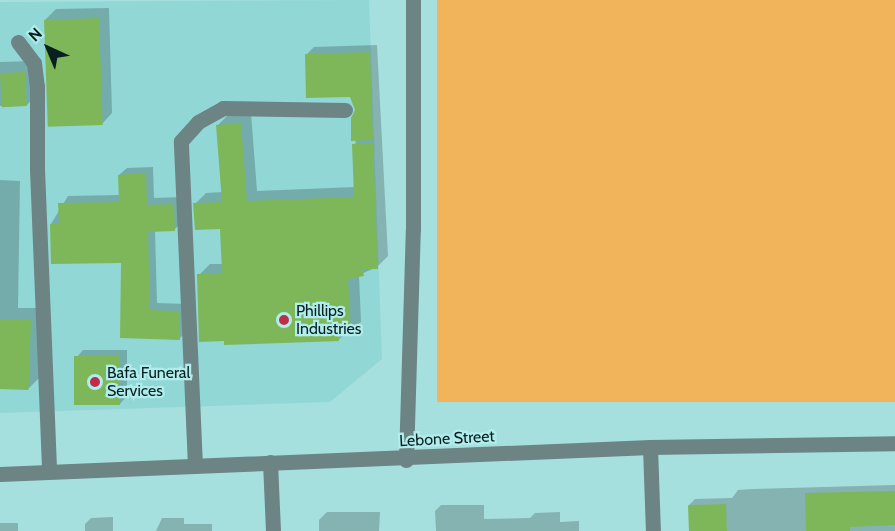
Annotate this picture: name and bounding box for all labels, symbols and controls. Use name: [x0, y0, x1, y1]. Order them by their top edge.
north arrow: [18, 18, 78, 78]
text: N: [24, 24, 46, 45]
place label: Phillips Industries: [296, 301, 361, 339]
marker: Phillips Industries: [277, 313, 291, 327]
place label: Bafa Funeral Services: [107, 363, 190, 401]
marker: Bafa Funeral Services: [88, 375, 102, 389]
street label: Lebone Street: [399, 427, 495, 451]

